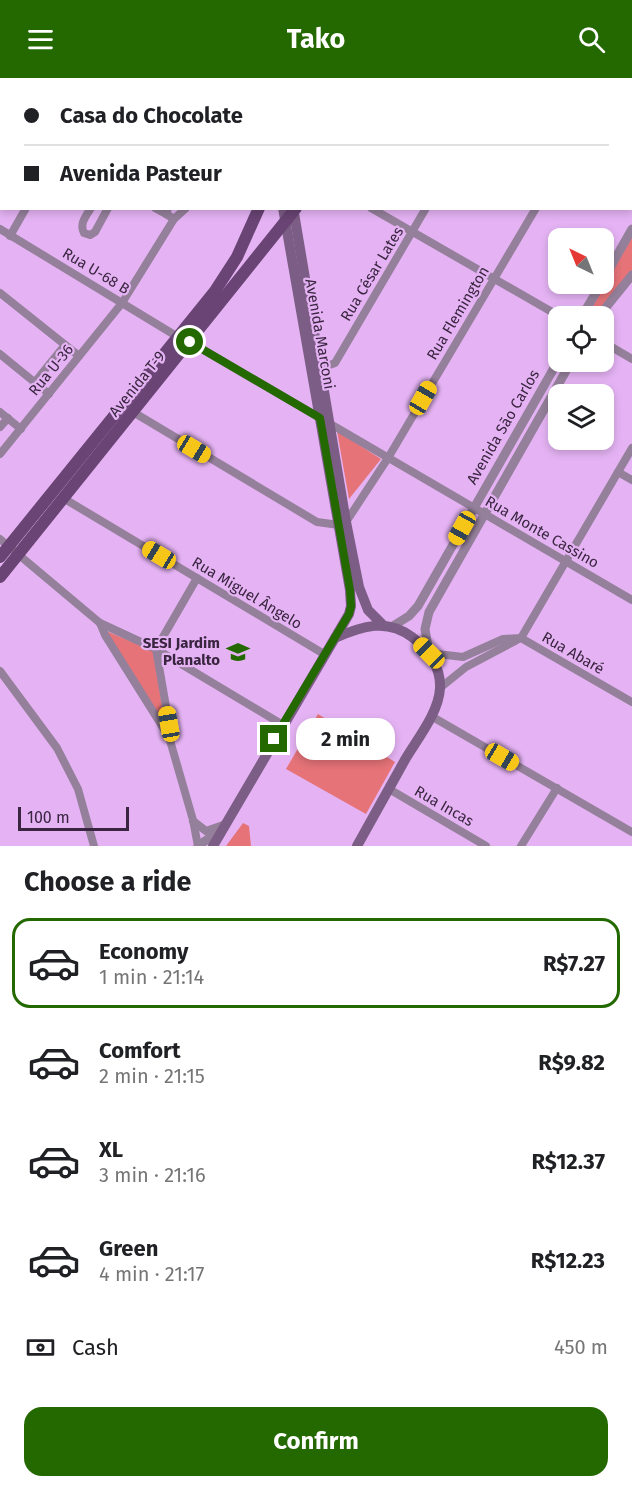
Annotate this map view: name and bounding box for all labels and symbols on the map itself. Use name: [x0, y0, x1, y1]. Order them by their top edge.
street label: Rua César Lates: [337, 224, 407, 324]
north arrow: [548, 228, 614, 294]
street label: Rua U-68 B: [59, 244, 133, 298]
street label: Rua Flemington: [423, 263, 493, 363]
street label: Avenida Marconi: [301, 277, 339, 391]
route start: [176, 328, 203, 355]
street label: Rua U-36: [25, 341, 77, 399]
street label: Avenida T-9: [105, 348, 169, 420]
street label: Avenida São Carlos: [463, 366, 543, 488]
car: [406, 378, 440, 418]
car: [174, 432, 214, 466]
street label: Rua Monte Cassino: [482, 492, 602, 572]
car: [445, 508, 479, 548]
car: [139, 538, 179, 572]
street label: Rua Miguel Ângelo: [189, 553, 305, 633]
street label: Rua Abaré: [539, 628, 607, 678]
place label: SESI Jardim Planalto: [143, 634, 220, 669]
car: [410, 634, 448, 672]
school or university icon: SESI Jardim Planalto: [225, 639, 251, 665]
car: [157, 705, 181, 743]
callout: 2 min: [295, 718, 394, 760]
route end: [260, 725, 287, 752]
car: [482, 740, 522, 774]
street label: Rua Incas: [411, 782, 477, 830]
scale bar: [18, 804, 129, 832]

